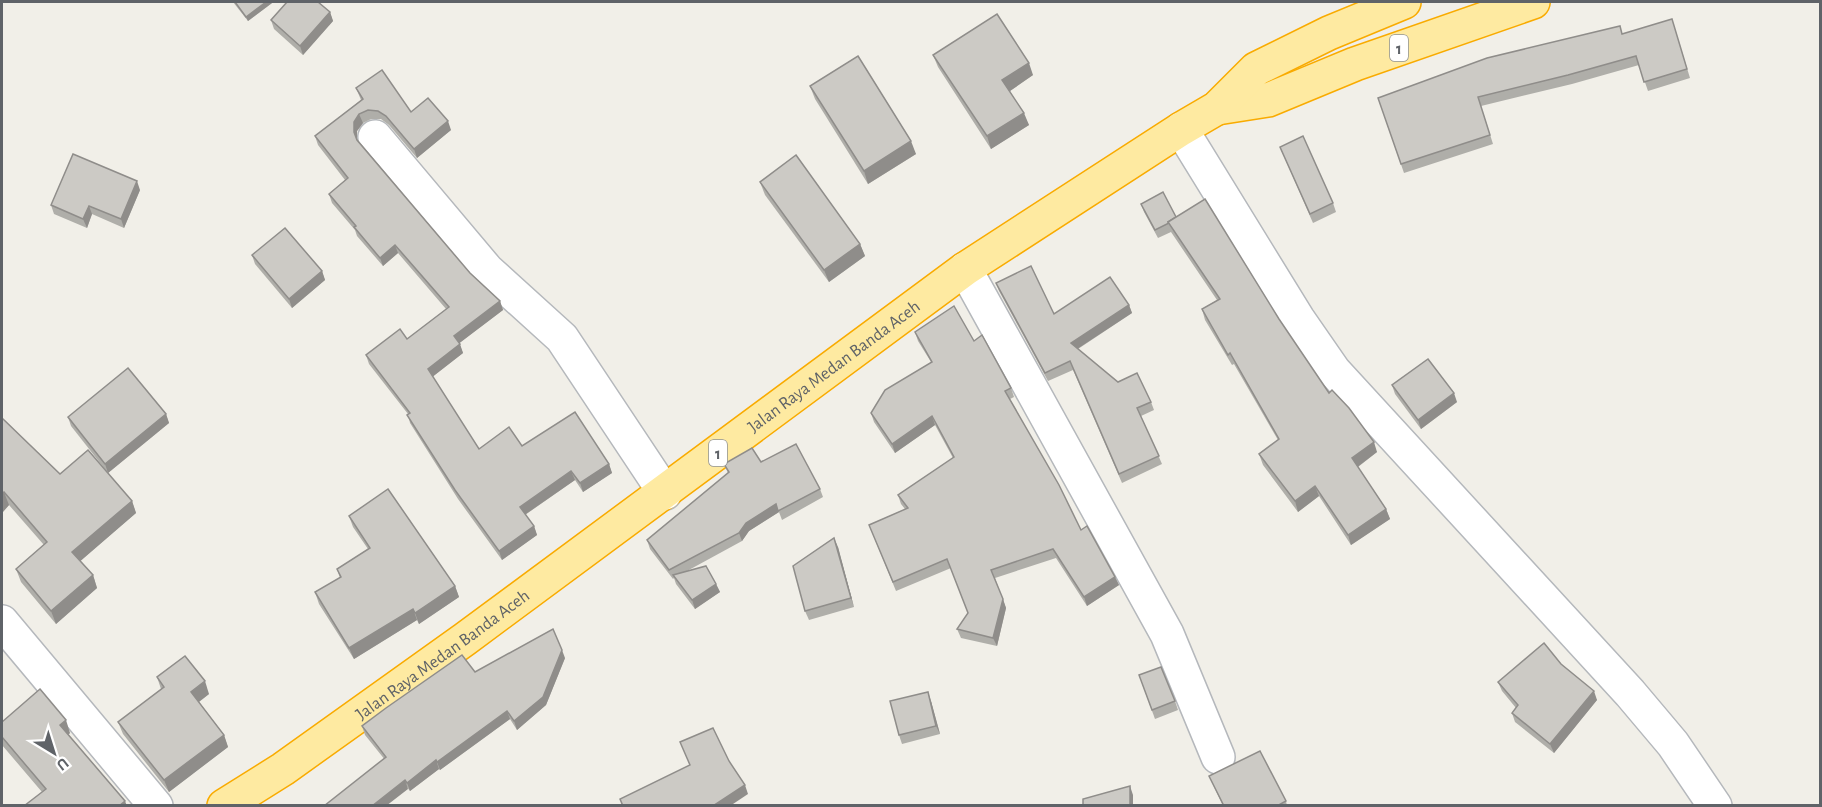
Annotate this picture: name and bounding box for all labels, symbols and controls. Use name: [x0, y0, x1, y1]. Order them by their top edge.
road number: 1: [1390, 35, 1408, 61]
street label: Jalan Raya Medan Banda Aceh: [745, 297, 924, 436]
road number: 1: [709, 440, 727, 466]
street label: Jalan Raya Medan Banda Aceh: [353, 587, 533, 724]
north arrow: [24, 723, 84, 783]
text: U: [54, 755, 72, 773]

